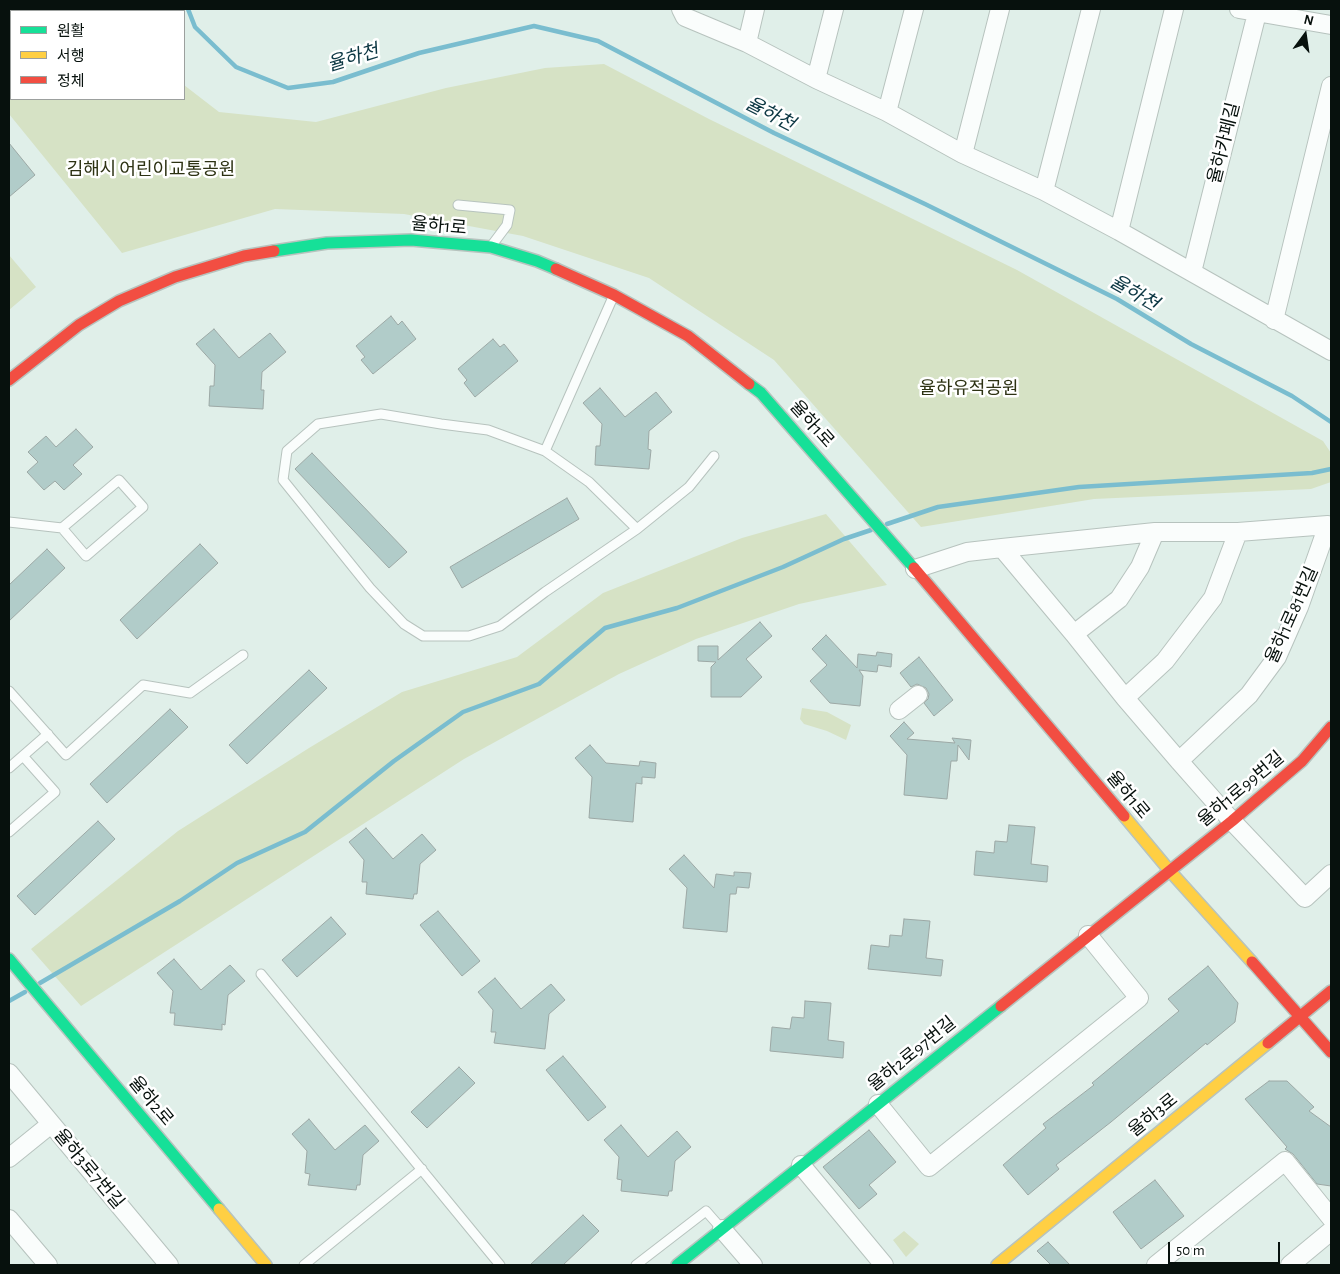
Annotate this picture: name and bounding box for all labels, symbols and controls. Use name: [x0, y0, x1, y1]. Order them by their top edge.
legend: [10, 10, 185, 100]
north arrow: [1280, 10, 1330, 60]
text: N: [1302, 12, 1315, 28]
text: 원활: [57, 24, 85, 39]
water label: 율하천: [325, 39, 381, 77]
text: 서행: [57, 49, 85, 64]
text: 정체: [57, 74, 85, 89]
water label: 율하천: [741, 92, 799, 136]
street label: 율하카페길: [1204, 100, 1244, 186]
park label: 김해시 어린이교통공원: [67, 159, 235, 181]
street label: 율하1로: [410, 213, 468, 239]
water label: 율하천: [1106, 270, 1162, 316]
park label: 율하유적공원: [919, 378, 1019, 400]
street label: 율하1로: [785, 396, 839, 452]
street label: 율하1로81번길: [1261, 563, 1323, 667]
street label: 율하1로99번길: [1193, 747, 1289, 831]
street label: 율하1로: [1102, 767, 1154, 823]
street label: 율하2로97번길: [864, 1012, 960, 1096]
street label: 율하2로: [124, 1072, 178, 1130]
street label: 율하3로: [1124, 1089, 1182, 1141]
street label: 율하3로7번길: [49, 1125, 129, 1213]
scale bar: [1170, 1232, 1282, 1264]
text: 50 m: [1176, 1243, 1205, 1258]

